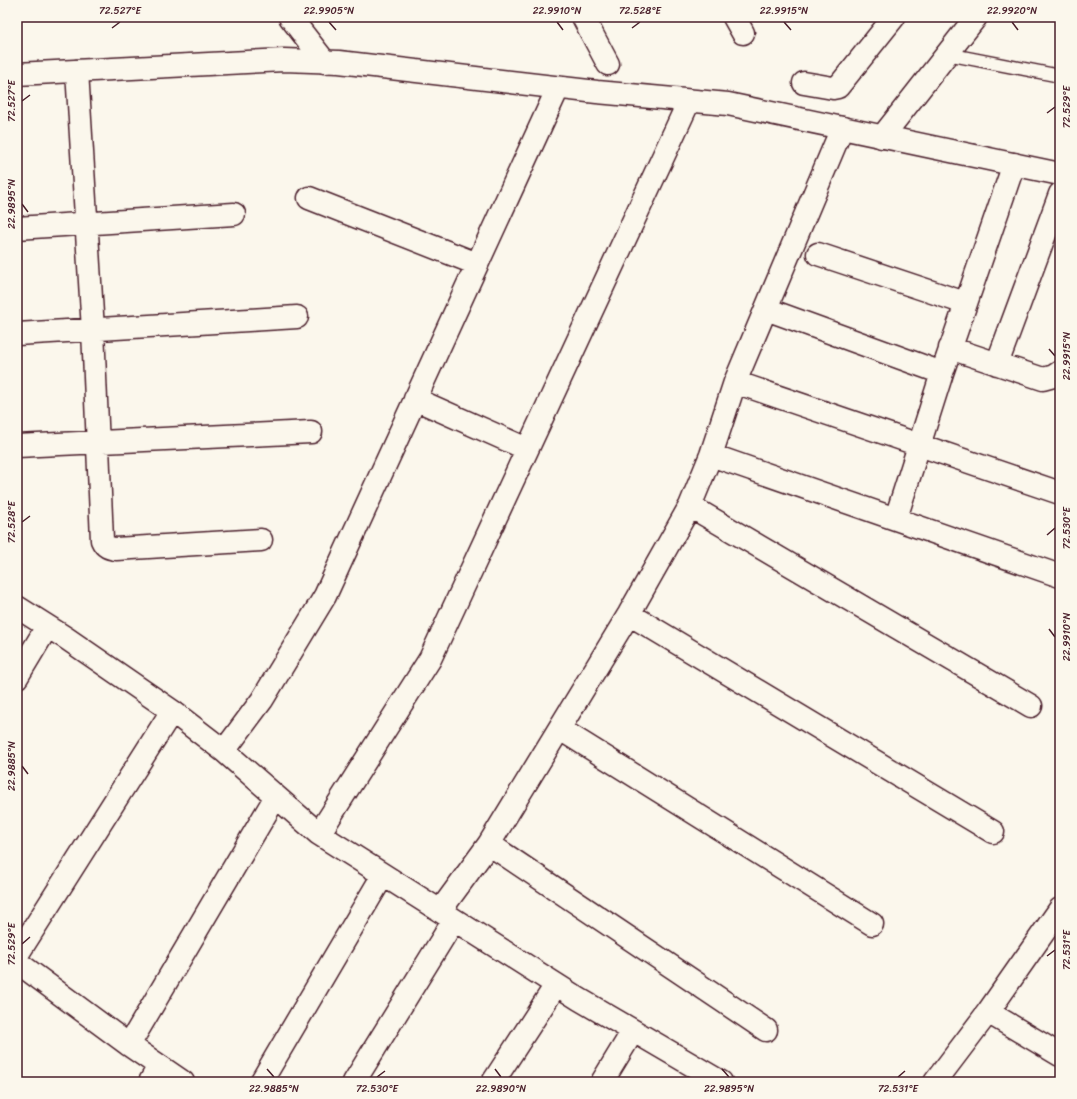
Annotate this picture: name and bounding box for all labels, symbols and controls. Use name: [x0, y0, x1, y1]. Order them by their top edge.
text: 72.527°E: [99, 2, 142, 20]
text: 22.9905°N: [304, 2, 354, 20]
text: 22.9910°N: [533, 2, 581, 20]
text: 72.528°E: [619, 2, 663, 20]
text: 22.9915°N: [760, 2, 808, 20]
text: 22.9920°N: [987, 2, 1037, 20]
text: 72.527°E: [3, 79, 21, 122]
text: 72.529°E: [1058, 84, 1076, 128]
text: 22.9895°N: [3, 179, 21, 229]
text: 22.9915°N: [1058, 332, 1076, 380]
text: 72.528°E: [3, 499, 21, 543]
text: 72.530°E: [1058, 505, 1076, 549]
text: 22.9910°N: [1058, 613, 1076, 661]
text: 22.9885°N: [3, 741, 21, 791]
text: 72.529°E: [3, 921, 21, 965]
text: 72.531°E: [1058, 928, 1076, 970]
text: 22.9885°N: [249, 1080, 299, 1098]
text: 72.530°E: [356, 1080, 400, 1098]
text: 22.9890°N: [476, 1080, 526, 1098]
text: 22.9895°N: [704, 1080, 754, 1098]
text: 72.531°E: [878, 1080, 920, 1098]

